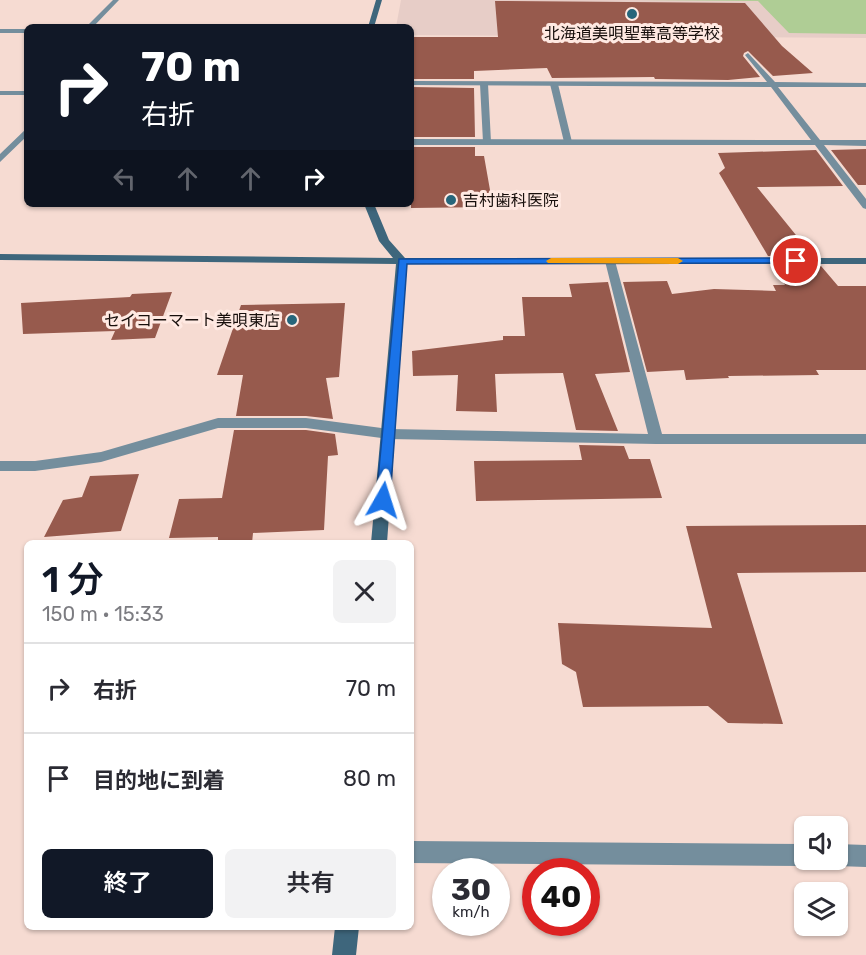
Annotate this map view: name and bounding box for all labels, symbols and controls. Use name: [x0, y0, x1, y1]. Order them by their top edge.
marker: 北海道美唄聖華高等学校: [625, 7, 639, 21]
place label: 北海道美唄聖華高等学校: [544, 24, 720, 43]
text: 70 m: [141, 42, 241, 92]
icon: right: [42, 48, 120, 126]
text: 右折: [141, 99, 195, 131]
icon: left: [108, 162, 141, 195]
icon: ahead: [171, 162, 204, 195]
icon: ahead: [234, 162, 267, 195]
icon: right: [297, 162, 330, 195]
place label: 吉村歯科医院: [463, 191, 559, 210]
marker: 吉村歯科医院: [444, 193, 458, 207]
pin: [770, 235, 821, 286]
icon: arrive: [779, 244, 812, 277]
place label: セイコーマート美唄東店: [104, 311, 280, 330]
marker: セイコーマート美唄東店: [285, 313, 299, 327]
position arrow: [351, 468, 415, 532]
text: 1 分: [42, 558, 103, 601]
button: close: [333, 560, 396, 623]
text: 150 m · 15:33: [42, 602, 164, 626]
icon: right: [42, 672, 75, 705]
text: 70 m: [346, 675, 396, 702]
text: 右折: [93, 677, 137, 704]
icon: arrive: [42, 762, 75, 795]
text: 80 m: [343, 765, 396, 792]
text: 目的地に到着: [93, 767, 225, 794]
map controls: [794, 816, 848, 936]
button: sound: [794, 816, 848, 870]
button: 終了: [42, 849, 213, 918]
button: 共有: [225, 849, 396, 918]
speed limit sign: 40: [522, 858, 600, 936]
text: 30: [451, 872, 491, 908]
button: layers: [794, 882, 848, 936]
text: km/h: [452, 903, 490, 921]

